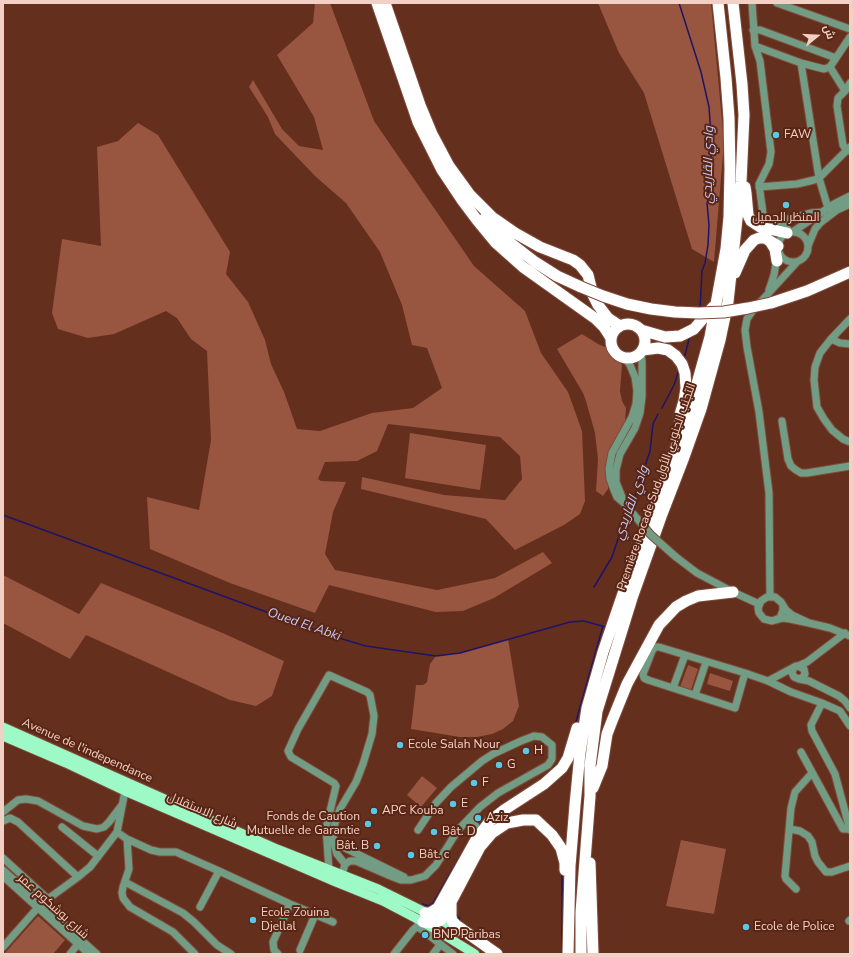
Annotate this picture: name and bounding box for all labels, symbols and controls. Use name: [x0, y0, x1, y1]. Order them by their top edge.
north arrow: [797, 16, 837, 56]
text: ش: [820, 23, 838, 41]
water label: وادي القاريدي: [701, 126, 717, 204]
place label: FAW: [784, 128, 811, 142]
marker: FAW: [771, 130, 781, 140]
marker: المنظر الجميل: [781, 200, 791, 210]
place label: المنظر الجميل: [752, 211, 820, 225]
street label: Première Rocade Sud التجنب الجنوبي الأول: [615, 381, 699, 593]
water label: وادي القاريدي: [611, 464, 653, 542]
water label: Oued El Abki: [265, 605, 343, 645]
street label: Avenue de l'independance: [20, 716, 154, 786]
place label: Ecole Salah Nour: [408, 738, 500, 752]
marker: Ecole Salah Nour: [395, 740, 405, 750]
place label: H: [534, 744, 543, 758]
marker: H: [521, 746, 531, 756]
place label: G: [507, 758, 516, 772]
marker: G: [494, 760, 504, 770]
place label: F: [482, 776, 489, 790]
marker: F: [469, 778, 479, 788]
street label: شارع الاستقلال: [165, 790, 239, 832]
place label: E: [461, 797, 468, 811]
marker: E: [448, 799, 458, 809]
place label: APC Kouba: [382, 804, 444, 818]
marker: APC Kouba: [369, 806, 379, 816]
place label: Fonds de Caution Mutuelle de Garantie: [247, 810, 360, 838]
place label: Aziz: [486, 811, 509, 825]
marker: Aziz: [473, 813, 483, 823]
marker: Fonds de Caution Mutuelle de Garantie: [363, 819, 373, 829]
place label: Bât. D: [442, 825, 476, 839]
marker: Bât. D: [429, 827, 439, 837]
place label: Bât. B: [336, 839, 369, 853]
marker: Bât. B: [372, 841, 382, 851]
place label: Bât. c: [419, 848, 449, 862]
marker: Bât. c: [406, 850, 416, 860]
street label: شارع بوشكوم عمر: [15, 871, 91, 943]
place label: Ecole Zouina Djellal: [261, 906, 329, 934]
marker: Ecole Zouina Djellal: [248, 915, 258, 925]
place label: Ecole de Police: [754, 920, 835, 934]
marker: Ecole de Police: [741, 922, 751, 932]
place label: BNP Paribas: [433, 928, 501, 942]
marker: BNP Paribas: [420, 930, 430, 940]

